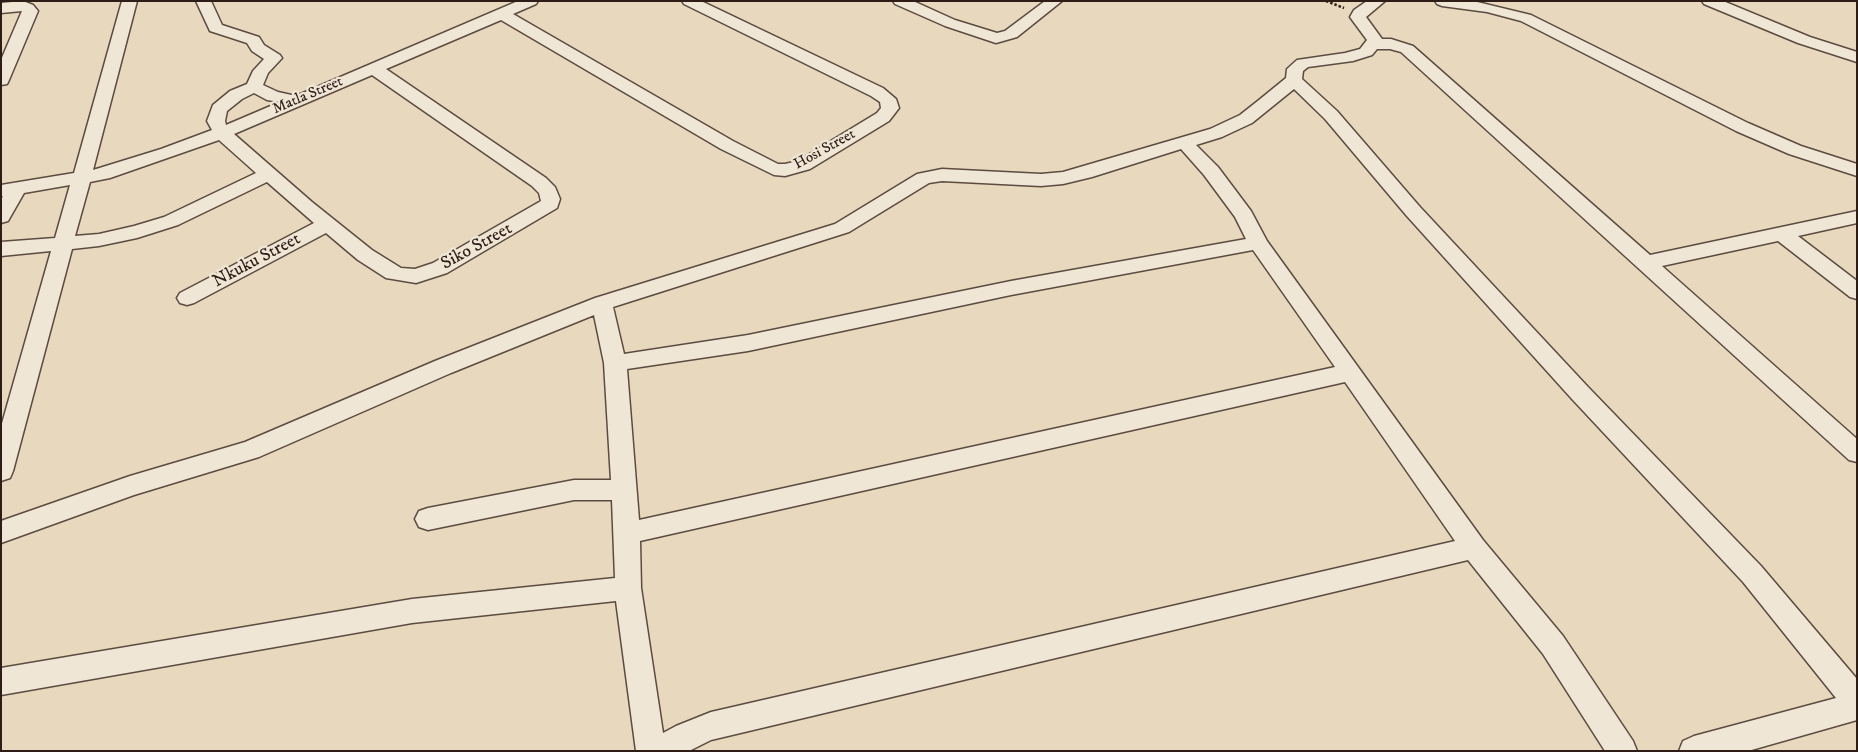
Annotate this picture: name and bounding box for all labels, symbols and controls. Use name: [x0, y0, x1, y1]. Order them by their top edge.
street label: Matla Street: [270, 73, 346, 119]
street label: Hosi Street: [791, 126, 859, 174]
street label: Siko Street: [438, 219, 516, 275]
street label: Nkuku Street: [209, 229, 305, 293]

